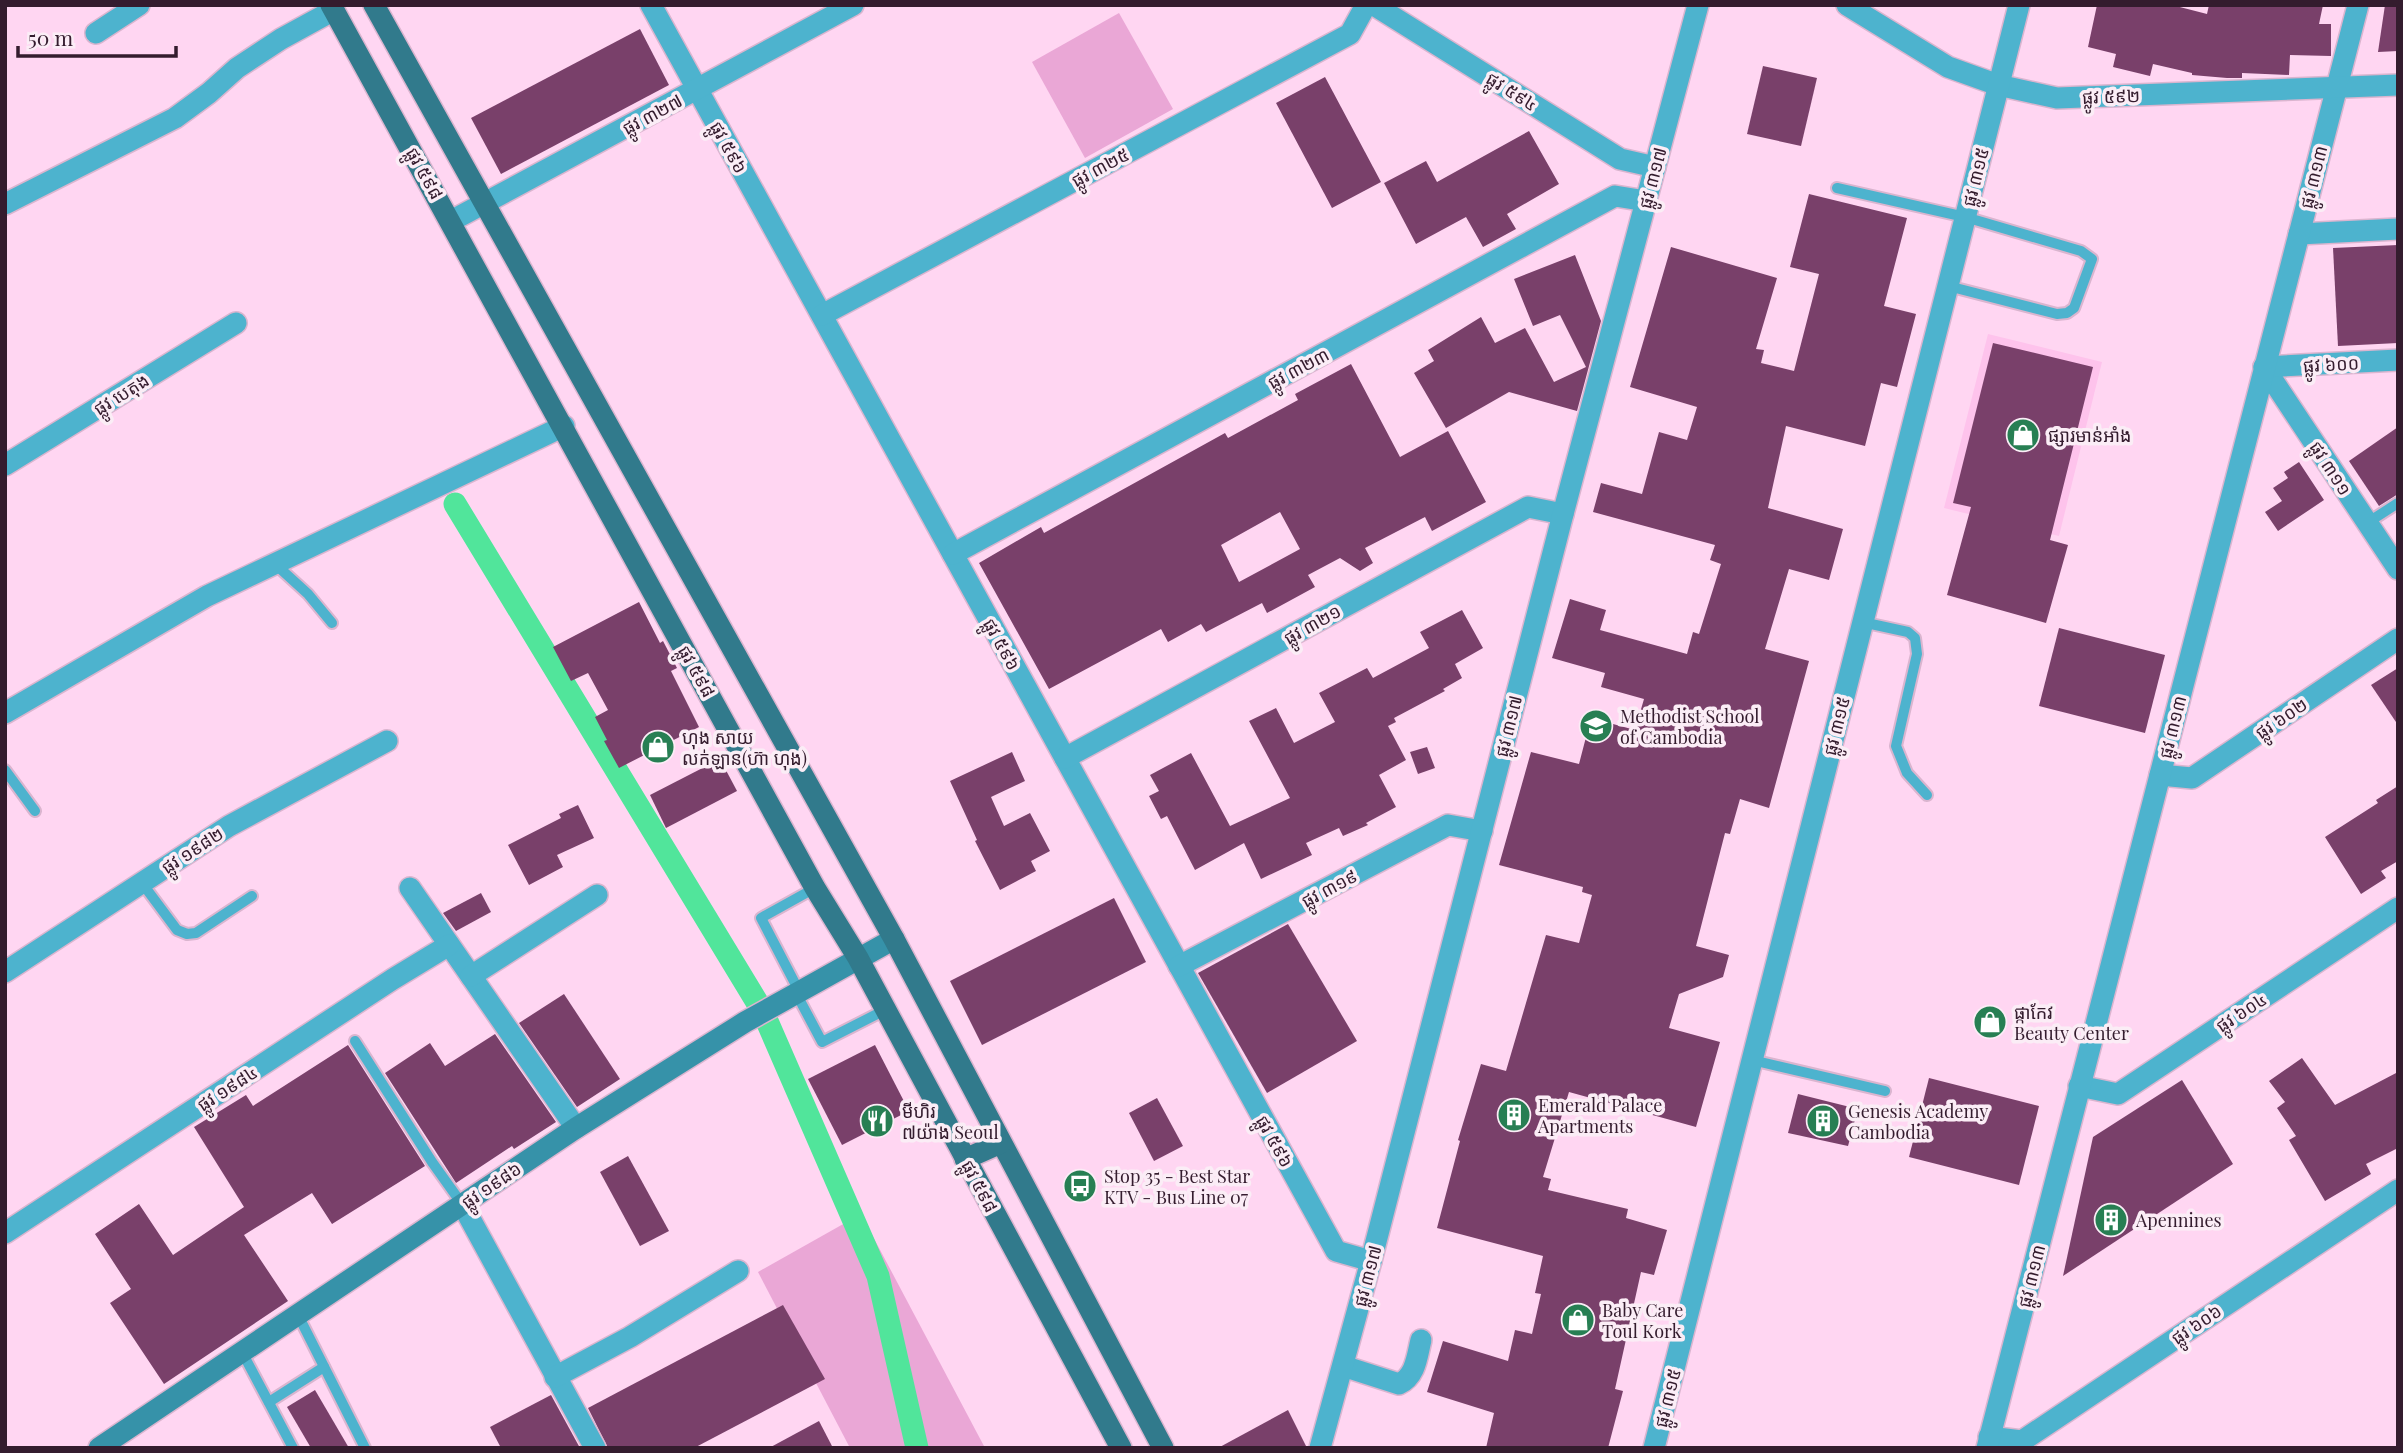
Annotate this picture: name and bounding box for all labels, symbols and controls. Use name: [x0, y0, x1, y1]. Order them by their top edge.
scale bar: [18, 14, 175, 58]
text: 50 m: [28, 23, 74, 51]
street label: ផ្លូវ ៥៩៤: [1479, 66, 1542, 121]
street label: ផ្លូវ ៥៩២: [2082, 83, 2141, 114]
street label: ផ្លូវ ៣២៧: [618, 88, 689, 145]
street label: ផ្លូវ ៥៩៦: [700, 117, 753, 180]
street label: ផ្លូវ ៣២៥: [1067, 142, 1136, 197]
street label: ផ្លូវ ៥៩៨: [396, 143, 449, 206]
street label: ផ្លូវ ៣១៣: [2294, 143, 2338, 212]
street label: ផ្លូវ ៣១៧: [1632, 145, 1677, 213]
street label: ផ្លូវ ៣១៥: [1956, 145, 1999, 210]
street label: ផ្លូវ ៣២៣: [1263, 342, 1335, 399]
street label: ផ្លូវ ៦០០: [2302, 351, 2360, 383]
street label: ផ្លូវ បេតុង: [89, 368, 156, 425]
shop icon: ផ្សារមាន់អាំង: [2004, 416, 2042, 454]
place label: ផ្សារមាន់អាំង: [2048, 423, 2131, 447]
street label: ផ្លូវ ៣១១: [2300, 436, 2357, 503]
street label: ផ្លូវ ៣២១: [1279, 598, 1348, 654]
street label: ផ្លូវ ៥៩៦: [973, 614, 1026, 677]
street label: ផ្លូវ ៥៩៨: [668, 641, 721, 704]
street label: ផ្លូវ ៦០២: [2250, 692, 2315, 749]
street label: ផ្លូវ ៣១៧: [1489, 693, 1532, 761]
street label: ផ្លូវ ៣១៣: [2153, 693, 2197, 762]
street label: ផ្លូវ ៣១៥: [1817, 694, 1860, 759]
place label: Methodist School of Cambodia: [1620, 704, 1759, 749]
school or university icon: Methodist School of Cambodia: [1577, 707, 1615, 745]
place label: ហុង សាយ លក់ឡាន(ហ៊ា ហុង): [682, 725, 807, 771]
shop icon: ហុង សាយ លក់ឡាន(ហ៊ា ហុង): [639, 728, 677, 766]
street label: ផ្លូវ ១៩៨២: [156, 821, 231, 883]
street label: ផ្លូវ ៣១៩: [1297, 863, 1364, 917]
street label: ផ្លូវ ៦០៤: [2211, 987, 2274, 1042]
place label: ផ្កាកែវ Beauty Center: [2014, 1000, 2129, 1045]
shop icon: ផ្កាកែវ Beauty Center: [1971, 1003, 2009, 1041]
street label: ផ្លូវ ១៩៨៤: [192, 1060, 265, 1121]
place label: Emerald Palace Apartments: [1537, 1093, 1662, 1138]
building icon: Emerald Palace Apartments: [1495, 1096, 1533, 1134]
place label: មីហិរ ៧យ៉ាង Seoul: [902, 1099, 999, 1144]
place label: Genesis Academy Cambodia: [1848, 1099, 1988, 1144]
restaurant icon: មីហិរ ៧យ៉ាង Seoul: [858, 1102, 896, 1140]
building icon: Genesis Academy Cambodia: [1804, 1102, 1842, 1140]
street label: ផ្លូវ ៥៩៦: [1246, 1111, 1299, 1174]
street label: ផ្លូវ ១៩៨៦: [456, 1156, 529, 1218]
street label: ផ្លូវ ៥៩៨: [952, 1156, 1004, 1219]
place label: Stop 35 - Best Star KTV - Bus Line 07: [1104, 1164, 1250, 1209]
bus stop icon: Stop 35 - Best Star KTV - Bus Line 07: [1061, 1167, 1099, 1205]
building icon: Apennines: [2092, 1201, 2130, 1239]
place label: Apennines: [2135, 1208, 2222, 1232]
street label: ផ្លូវ ៣១៣: [2012, 1242, 2056, 1311]
street label: ផ្លូវ ៣១៧: [1347, 1243, 1392, 1311]
place label: Baby Care Toul Kork: [1602, 1298, 1683, 1343]
street label: ផ្លូវ ៦០៦: [2166, 1298, 2229, 1354]
shop icon: Baby Care Toul Kork: [1559, 1301, 1597, 1339]
street label: ផ្លូវ ៣១៥: [1648, 1366, 1691, 1431]

